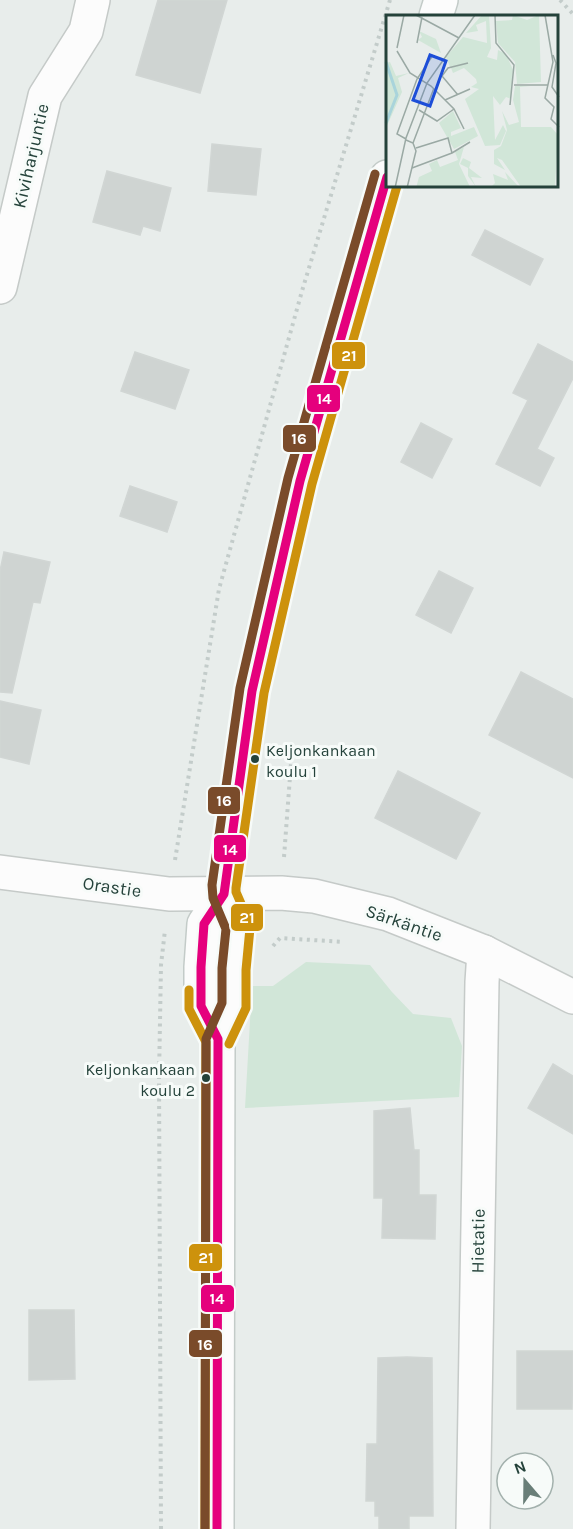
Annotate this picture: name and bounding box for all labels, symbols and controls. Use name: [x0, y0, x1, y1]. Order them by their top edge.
inset map: [386, 15, 558, 188]
street label: Kiviharjuntie: [8, 102, 54, 210]
line badge: 21: [331, 341, 366, 370]
text: 21: [341, 346, 357, 365]
line badge: 14: [306, 384, 341, 413]
text: 14: [316, 389, 332, 408]
line badge: 16: [282, 424, 317, 453]
text: 16: [291, 429, 307, 448]
place label: Keljonkankaan koulu 1: [266, 741, 376, 781]
marker: Keljonkankaan koulu 1: [249, 753, 261, 765]
line badge: 16: [207, 786, 241, 815]
text: 16: [216, 791, 232, 810]
line badge: 14: [213, 834, 247, 863]
text: 14: [222, 840, 238, 859]
street label: Orastie: [81, 872, 143, 902]
street label: Särkäntie: [363, 900, 445, 946]
line badge: 21: [230, 903, 264, 932]
text: 21: [239, 908, 255, 927]
place label: Keljonkankaan koulu 2: [85, 1060, 195, 1100]
marker: Keljonkankaan koulu 2: [200, 1072, 212, 1084]
street label: Hietatie: [466, 1208, 490, 1274]
line badge: 21: [188, 1243, 223, 1272]
text: 21: [198, 1248, 214, 1267]
line badge: 14: [200, 1284, 235, 1313]
text: 14: [209, 1289, 225, 1308]
line badge: 16: [188, 1329, 223, 1358]
text: 16: [197, 1335, 213, 1354]
north arrow: [495, 1451, 555, 1511]
text: N: [511, 1456, 529, 1478]

